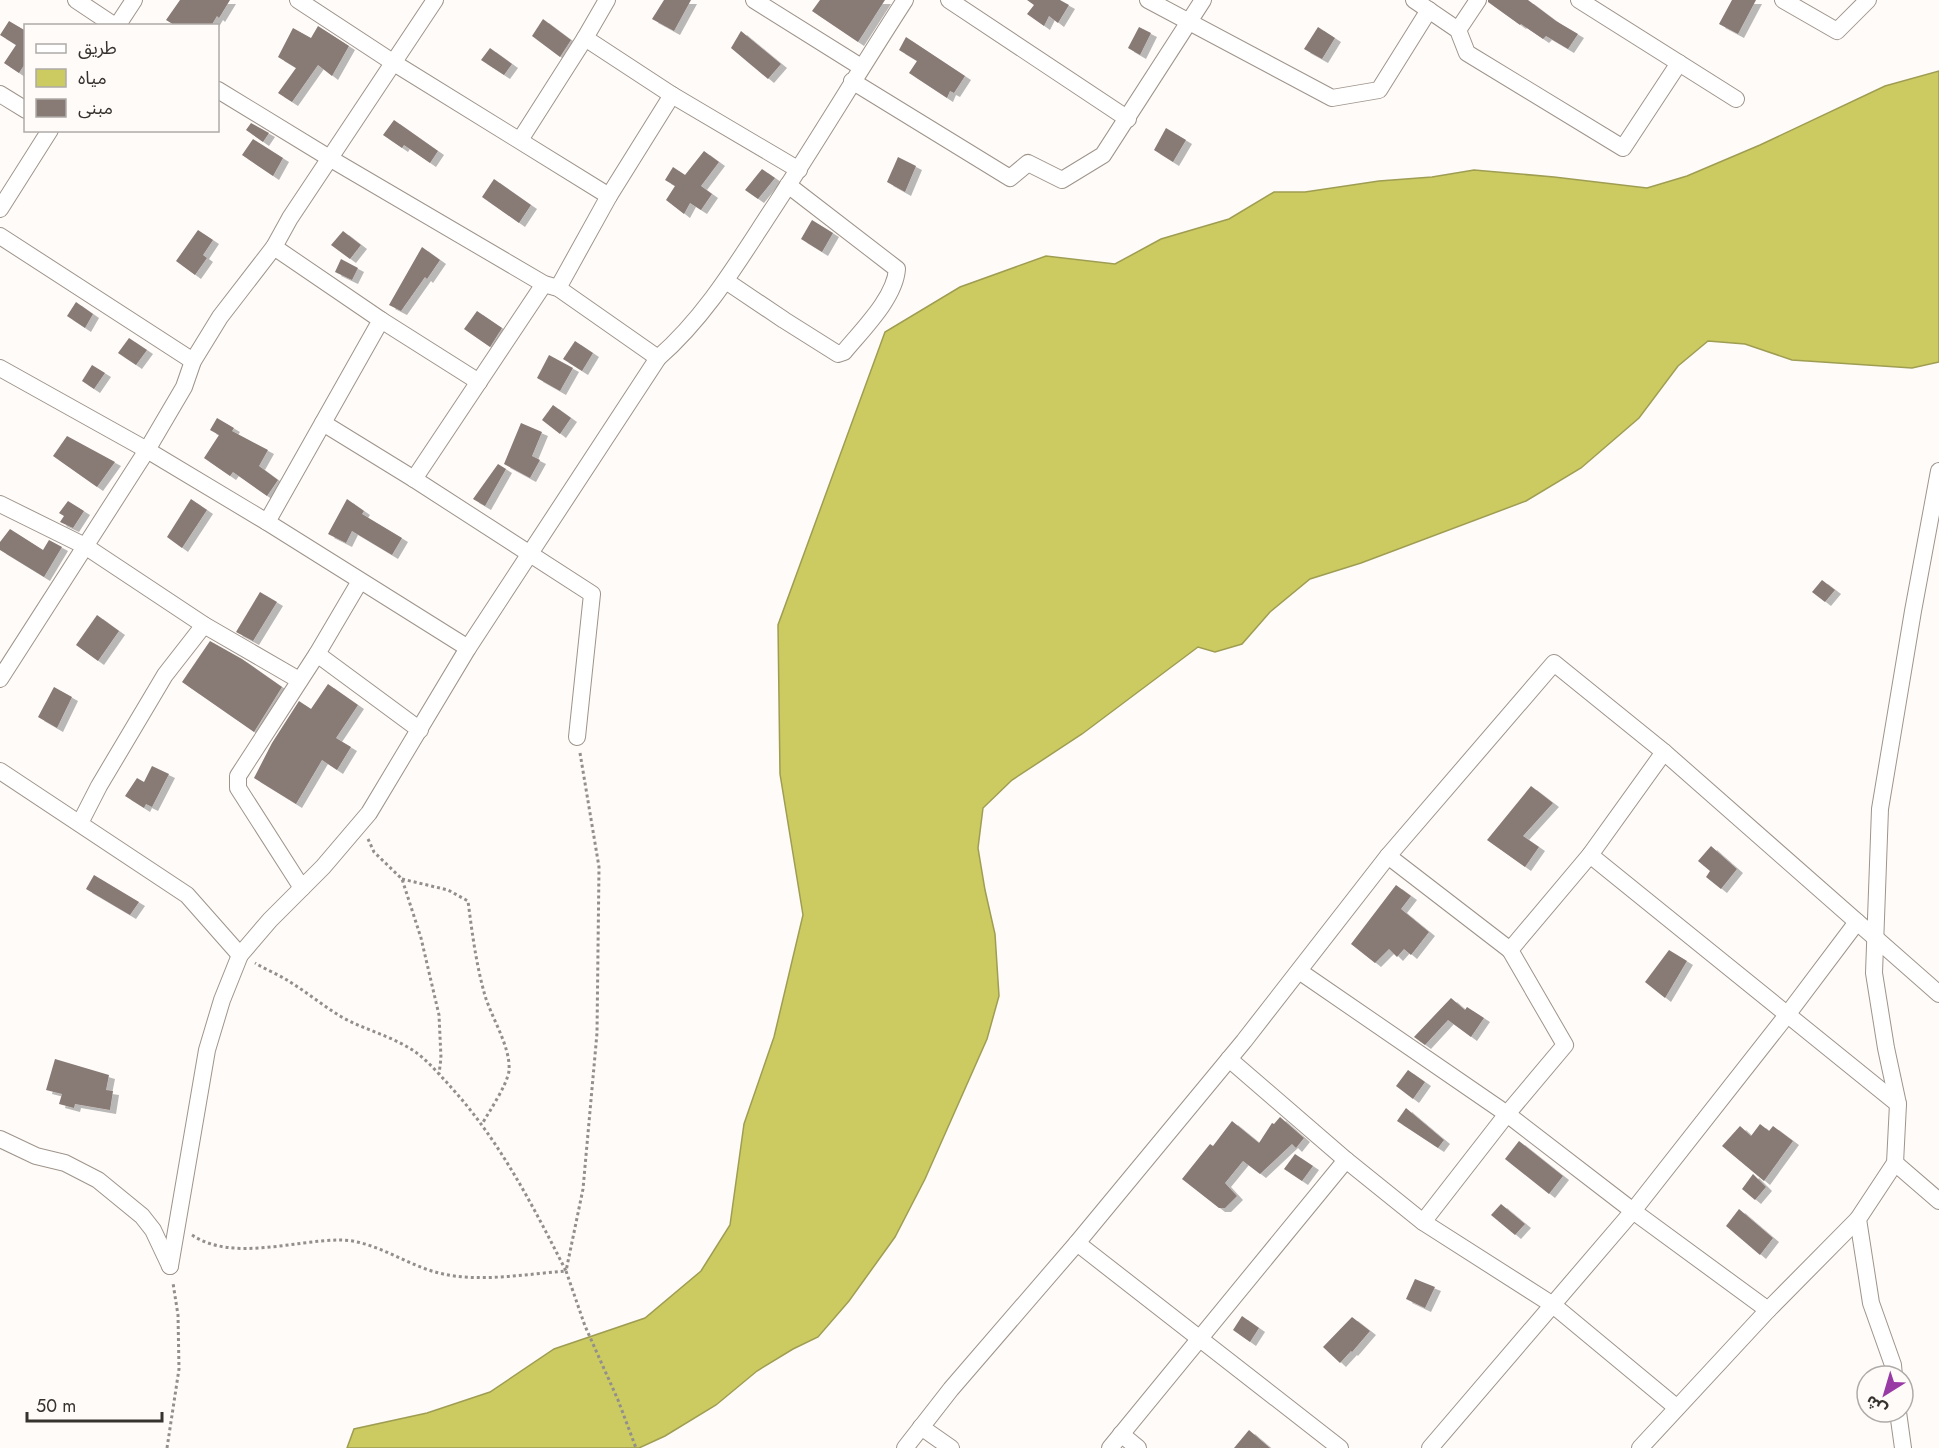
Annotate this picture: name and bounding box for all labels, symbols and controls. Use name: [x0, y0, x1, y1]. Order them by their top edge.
legend: [24, 24, 219, 132]
text: طريق: [78, 35, 117, 61]
text: مياه: [78, 65, 107, 91]
text: مبنى: [78, 95, 113, 121]
north arrow: [1855, 1364, 1915, 1424]
scale bar: [27, 1385, 162, 1423]
text: ش: [1861, 1390, 1892, 1421]
text: 50 m: [36, 1393, 76, 1419]

